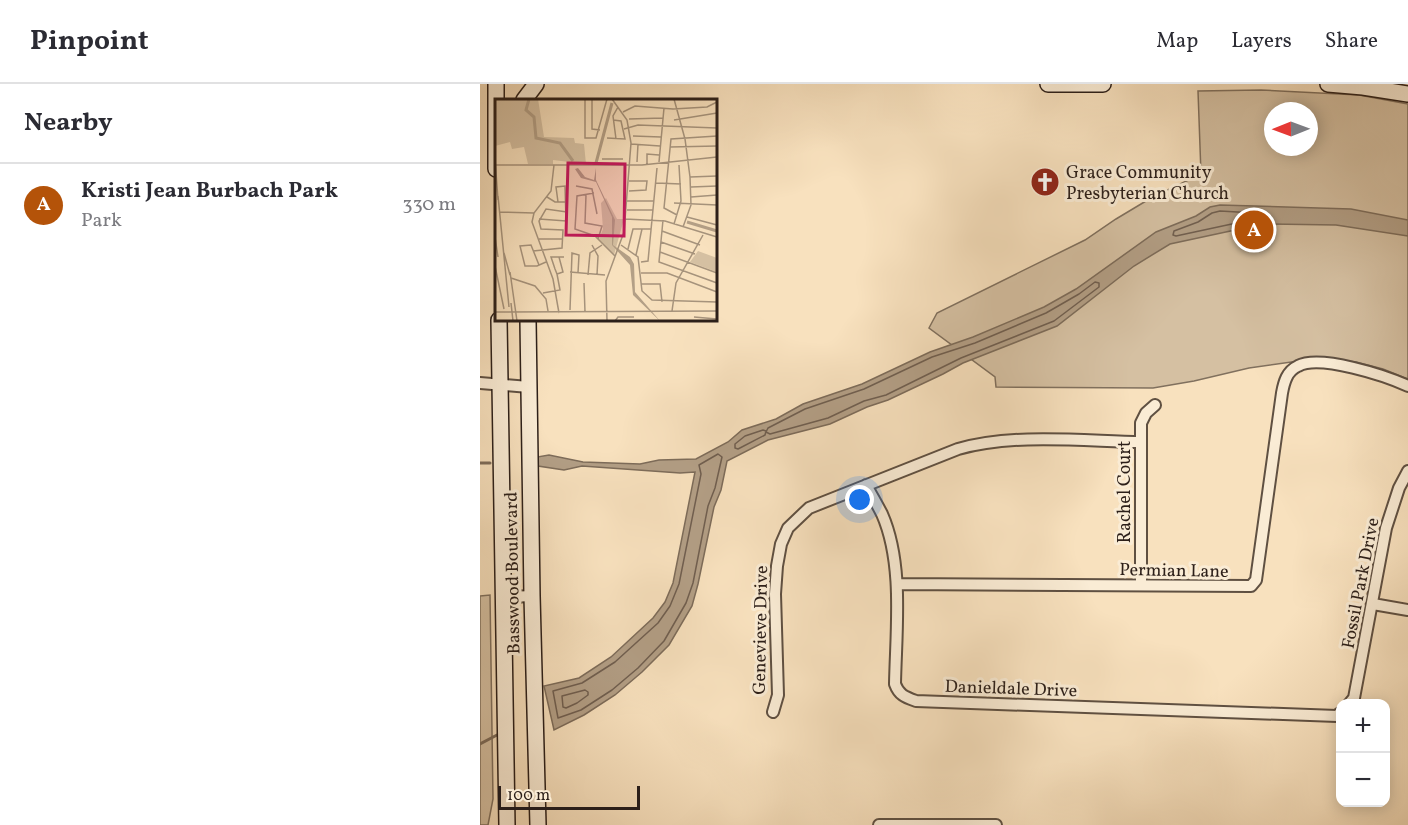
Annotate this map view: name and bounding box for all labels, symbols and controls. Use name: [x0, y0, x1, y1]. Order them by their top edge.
text: Pinpoint: [30, 22, 148, 61]
text: Map: [1156, 27, 1198, 56]
text: Layers: [1231, 27, 1292, 56]
text: Share: [1325, 27, 1378, 56]
inset map: [495, 99, 717, 321]
north arrow: [1264, 102, 1318, 156]
text: Nearby: [24, 105, 113, 141]
place label: Grace Community Presbyterian Church: [1066, 161, 1229, 207]
church icon: Grace Community Presbyterian Church: [1029, 166, 1061, 198]
text: Kristi Jean Burbach Park: [81, 176, 338, 207]
text: A: [36, 191, 51, 219]
text: 330 m: [402, 191, 456, 219]
text: Park: [81, 207, 122, 235]
pin: A: [1234, 208, 1274, 252]
street label: Rachel Court: [1113, 441, 1138, 543]
your location: [845, 485, 874, 514]
street label: Basswood Boulevard: [500, 491, 527, 655]
street label: Fossil Park Drive: [1337, 516, 1386, 651]
street label: Permian Lane: [1119, 558, 1229, 585]
street label: Genevieve Drive: [748, 565, 775, 695]
street label: Danieldale Drive: [944, 675, 1078, 704]
map controls: [1336, 699, 1390, 807]
button: +: [1336, 699, 1390, 753]
button: −: [1336, 753, 1390, 807]
scale bar: [498, 783, 640, 810]
text: 100 m: [507, 785, 550, 807]

